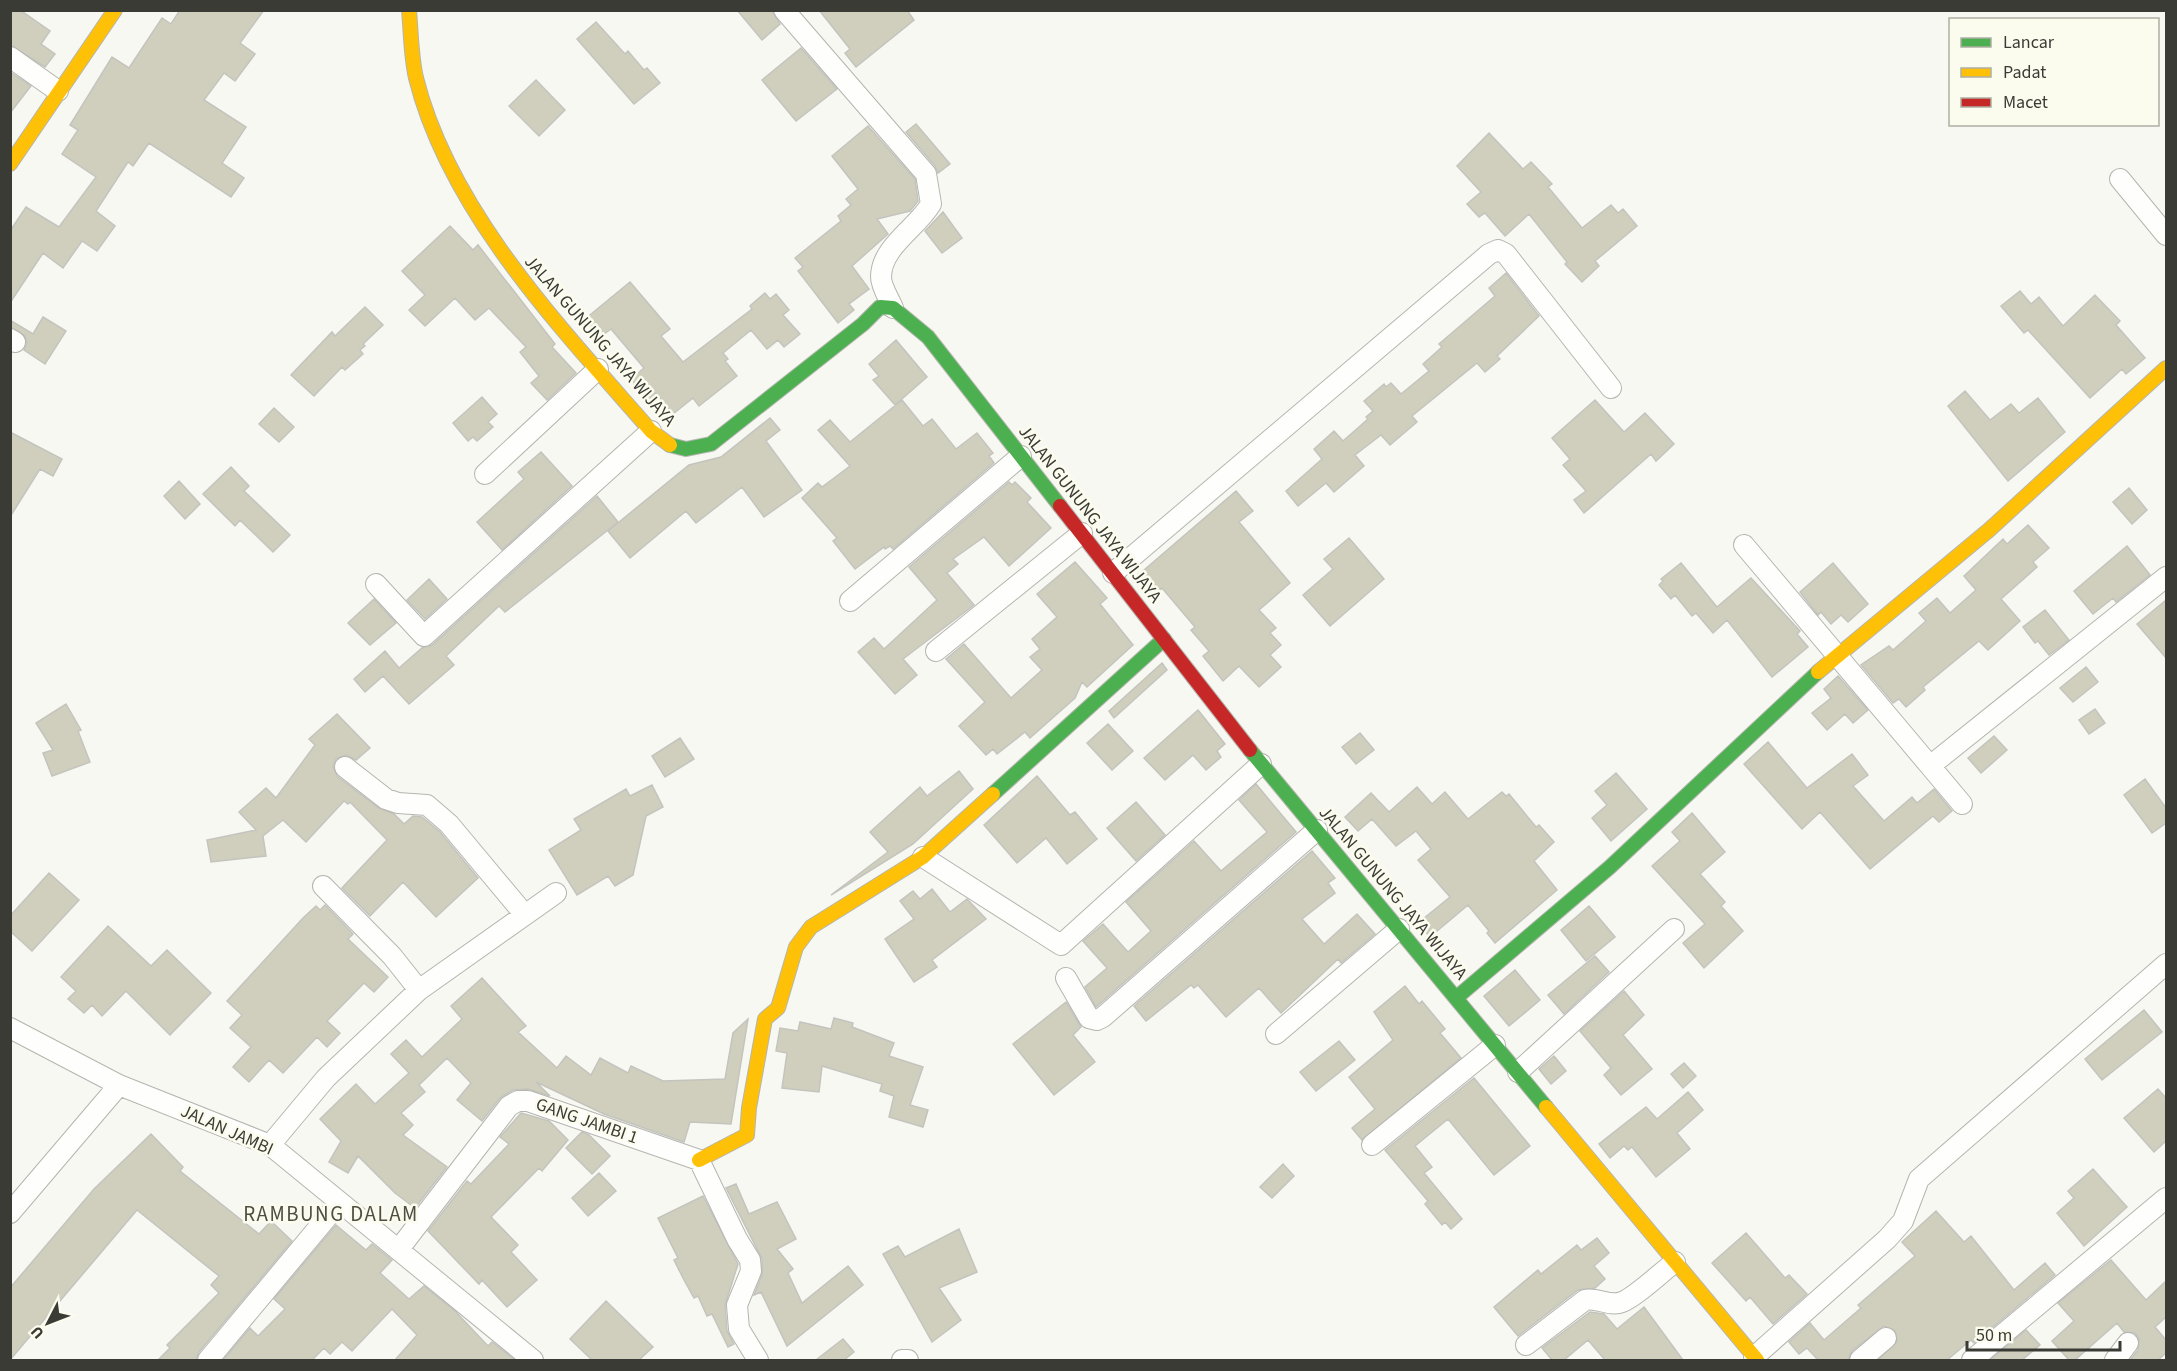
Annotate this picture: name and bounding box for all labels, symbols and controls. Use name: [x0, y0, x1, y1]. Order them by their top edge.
legend: [1949, 18, 2159, 126]
text: Lancar: [2003, 30, 2055, 55]
text: Padat: [2003, 60, 2046, 85]
text: Macet: [2003, 90, 2048, 115]
street label: JALAN GUNUNG JAYA WIJAYA: [519, 250, 682, 432]
street label: JALAN GUNUNG JAYA WIJAYA: [1013, 420, 1168, 608]
street label: JALAN GUNUNG JAYA WIJAYA: [1313, 801, 1473, 985]
street label: GANG JAMBI 1: [533, 1092, 641, 1150]
street label: JALAN JAMBI: [177, 1098, 277, 1162]
district label: RAMBUNG DALAM: [243, 1199, 419, 1229]
north arrow: [18, 1293, 78, 1353]
scale bar: [1967, 1314, 2120, 1352]
text: U: [26, 1321, 49, 1344]
text: 50 m: [1976, 1323, 2012, 1348]

